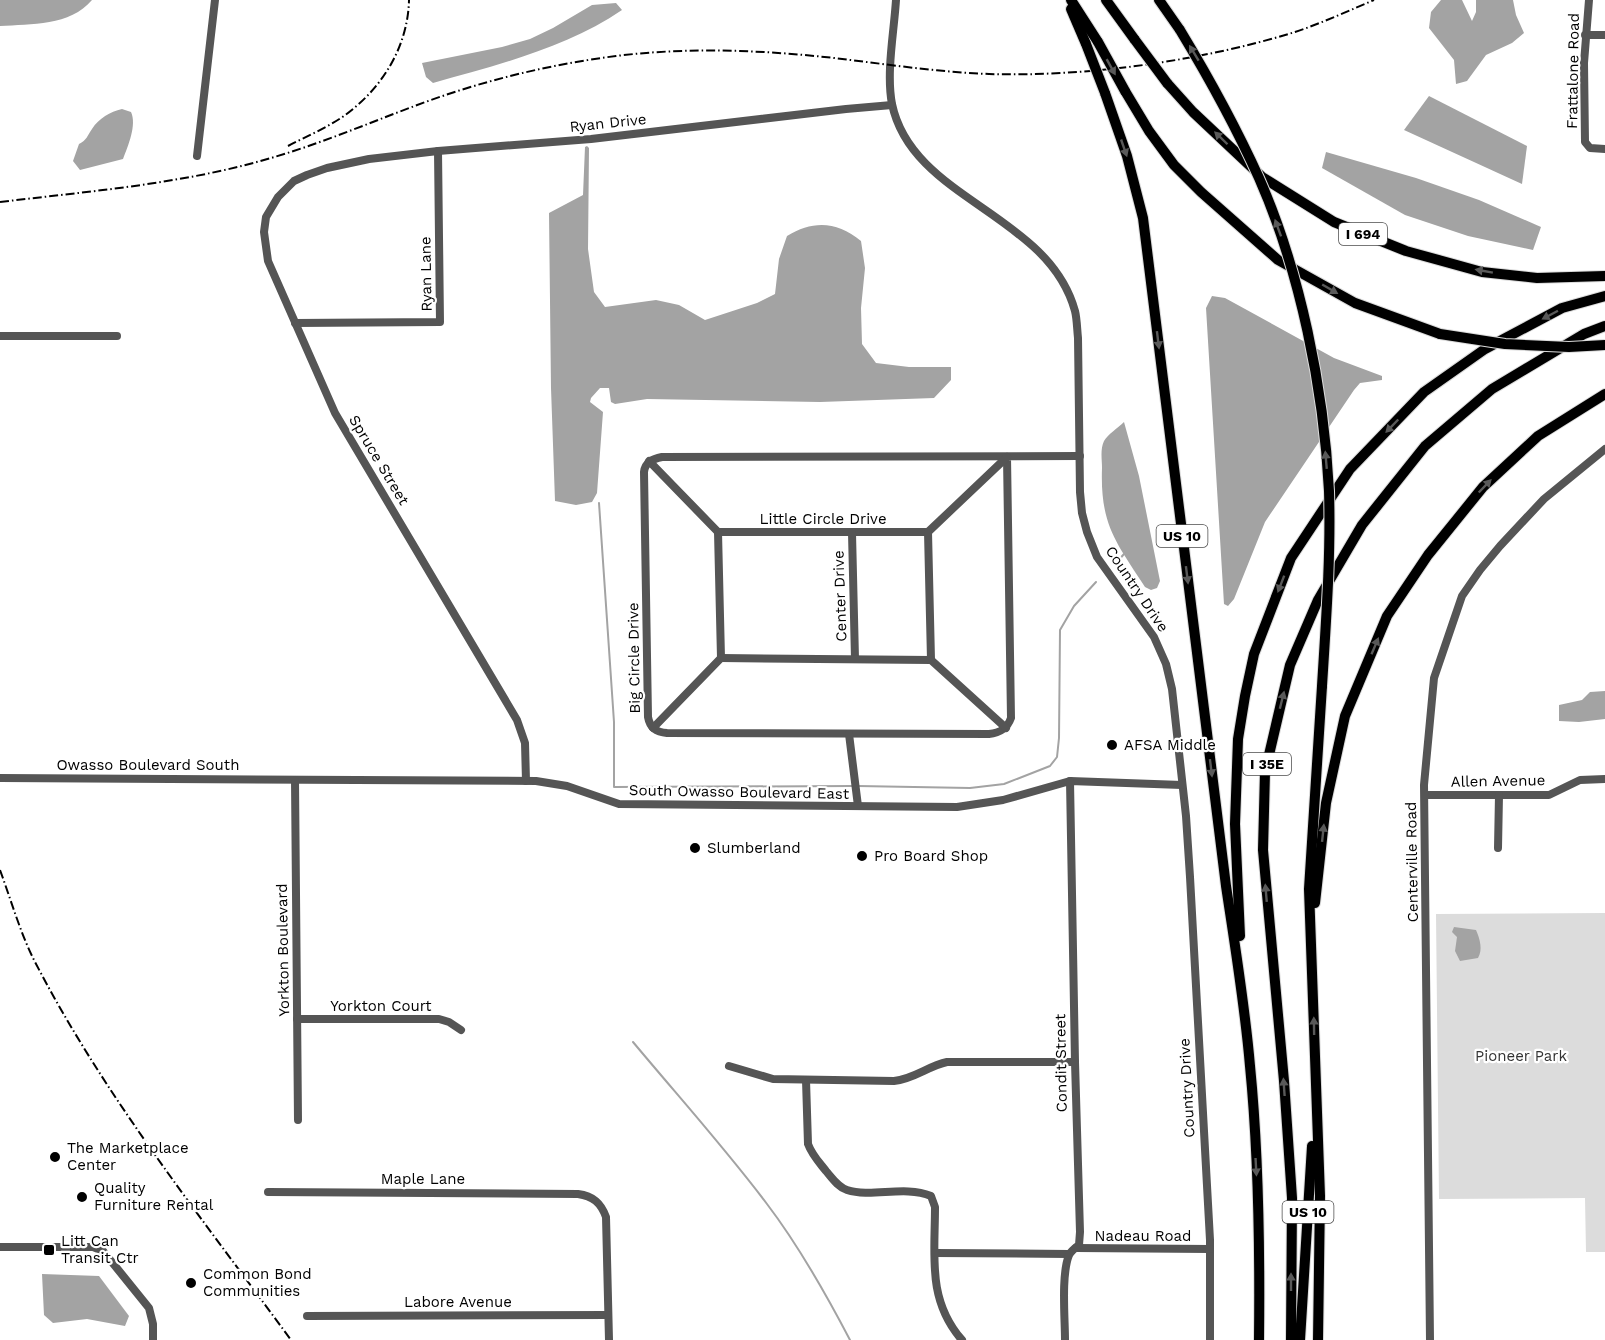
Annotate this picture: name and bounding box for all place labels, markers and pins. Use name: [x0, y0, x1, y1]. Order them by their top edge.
place label: AFSA Middle: [1124, 736, 1216, 754]
marker: AFSA Middle: [1105, 738, 1119, 752]
place label: Slumberland: [707, 839, 801, 857]
marker: Slumberland: [688, 841, 702, 855]
place label: Pro Board Shop: [874, 847, 988, 865]
marker: Pro Board Shop: [855, 849, 869, 863]
place label: The Marketplace Center: [67, 1139, 189, 1174]
marker: The Marketplace Center: [48, 1150, 62, 1164]
place label: Quality Furniture Rental: [94, 1179, 214, 1214]
marker: Quality Furniture Rental: [75, 1190, 89, 1204]
place label: Litt Can Transit Ctr: [61, 1232, 139, 1267]
marker: Litt Can Transit Ctr: [42, 1243, 56, 1257]
place label: Common Bond Communities: [203, 1265, 312, 1300]
marker: Common Bond Communities: [184, 1276, 198, 1290]

